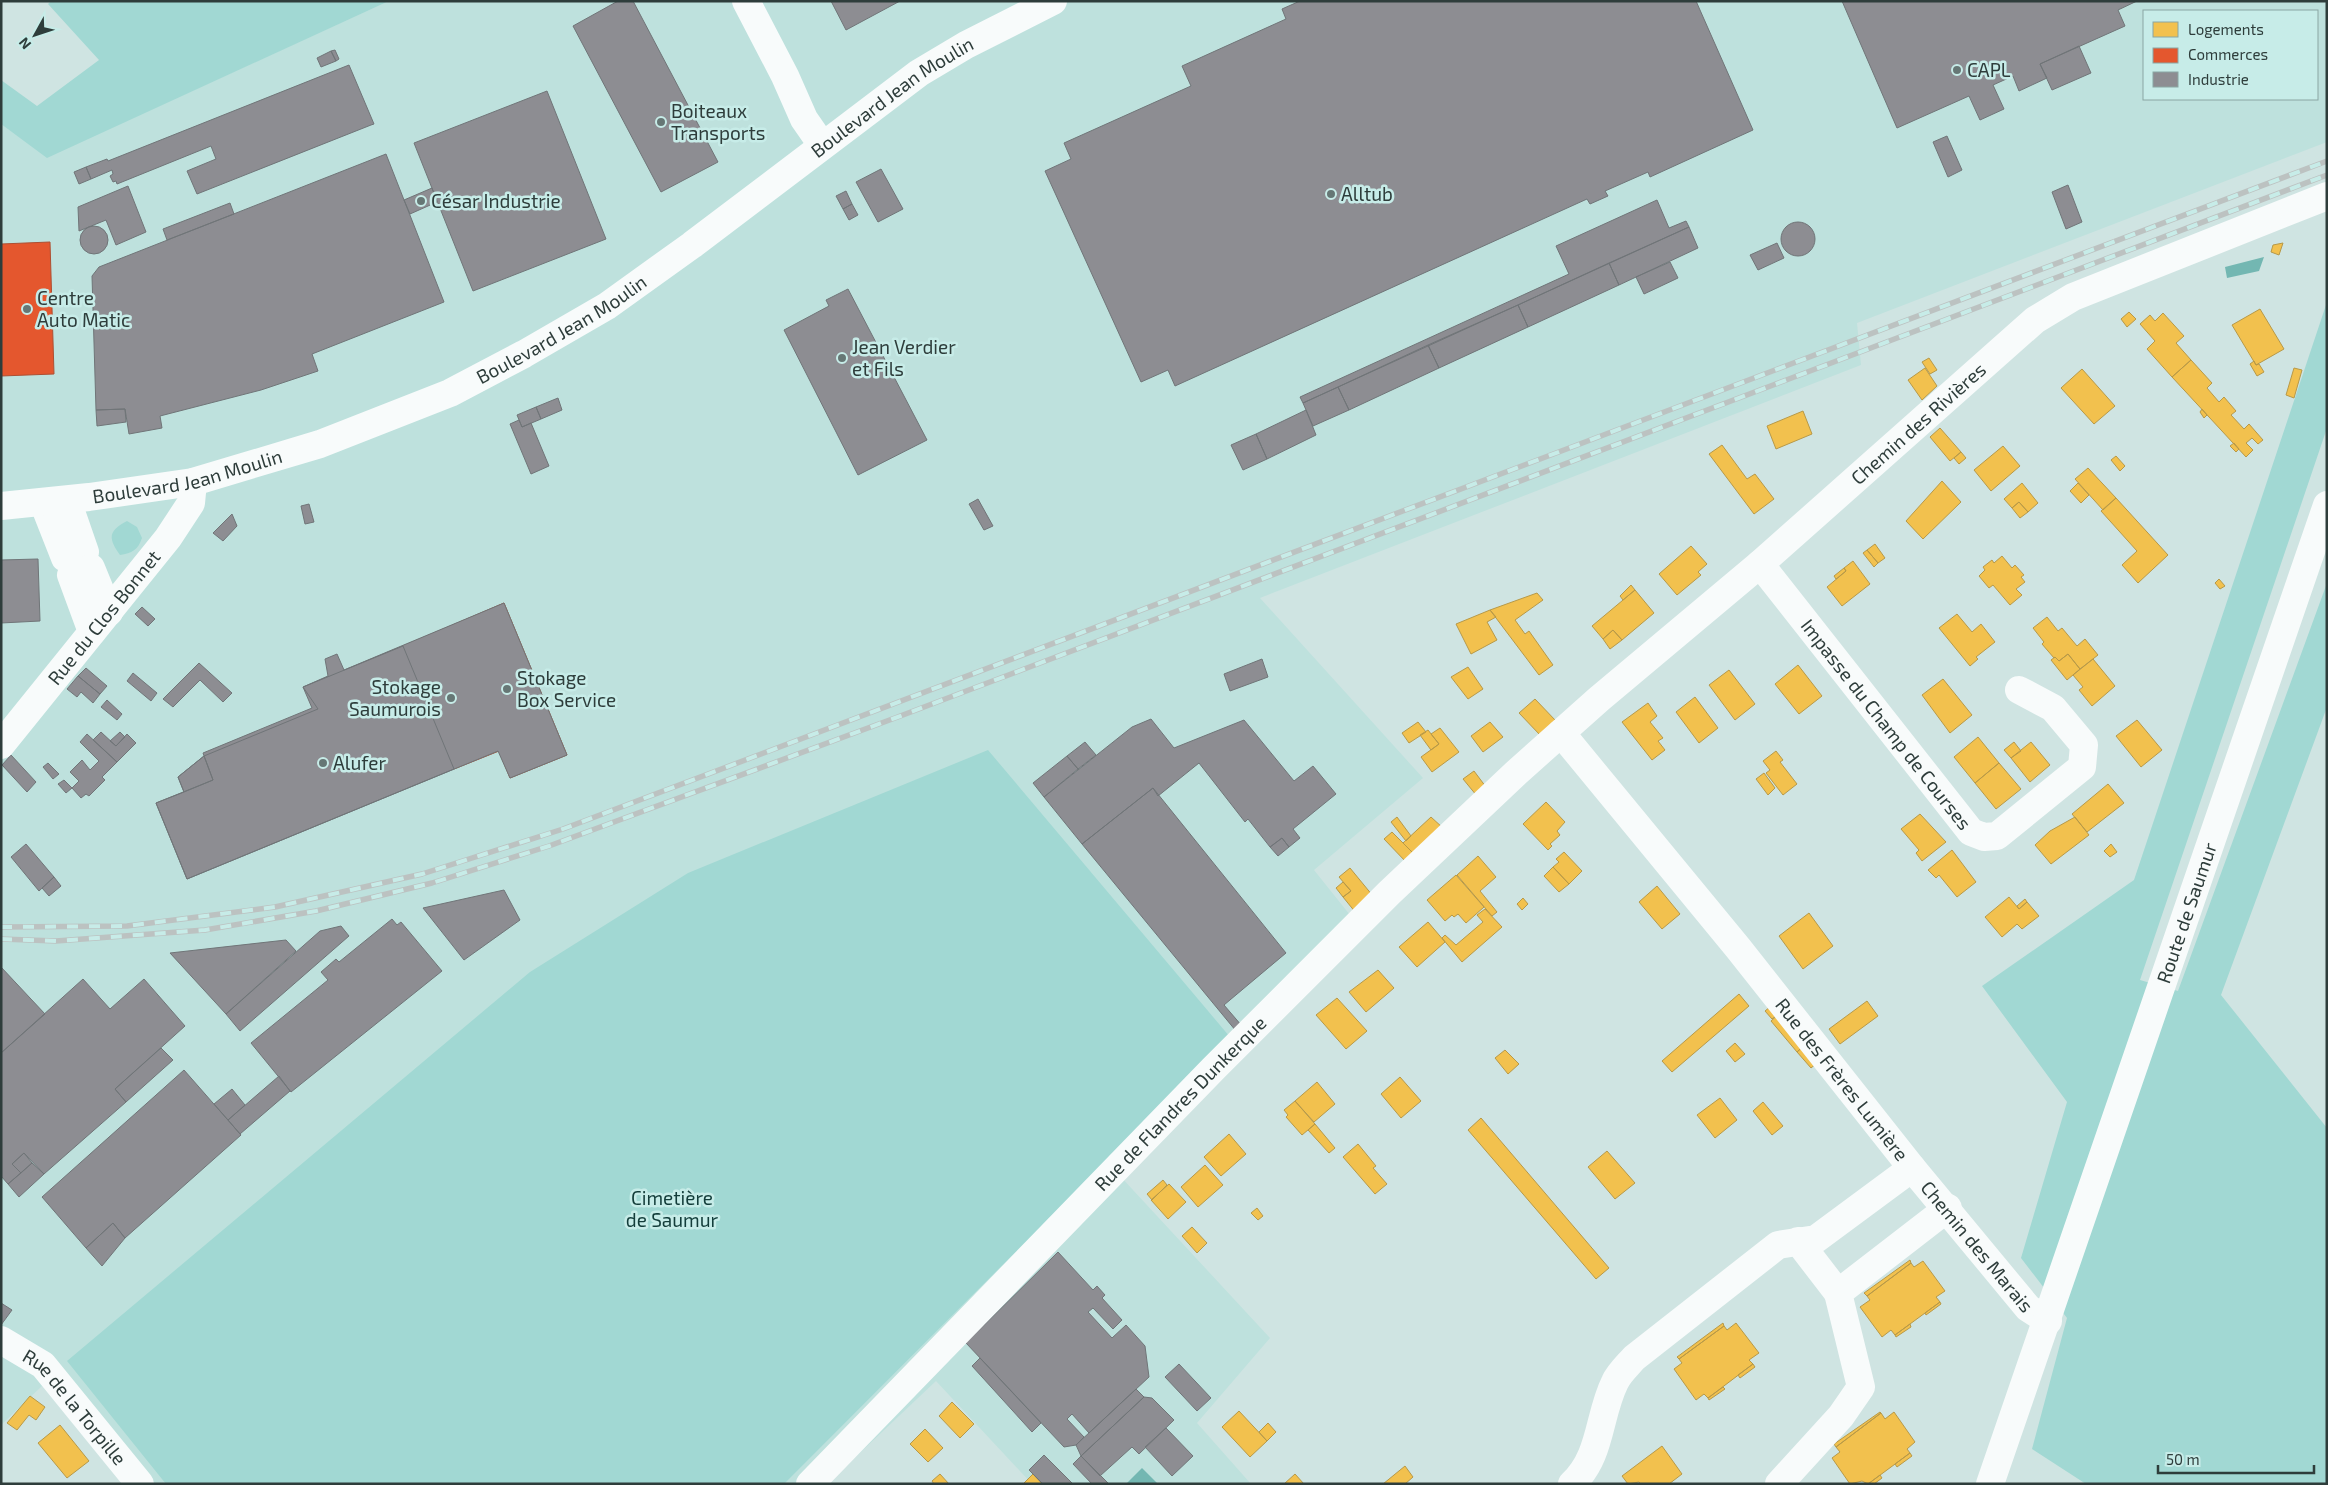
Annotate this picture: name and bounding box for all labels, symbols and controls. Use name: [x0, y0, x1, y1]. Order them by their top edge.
north arrow: [10, 10, 60, 60]
legend: [2143, 10, 2318, 100]
text: Logements: [2188, 20, 2264, 38]
street label: Boulevard Jean Moulin: [806, 31, 977, 162]
text: N: [15, 34, 34, 53]
text: Commerces: [2188, 45, 2268, 63]
place label: CAPL: [1967, 58, 2011, 81]
marker: CAPL: [1951, 64, 1963, 76]
text: Industrie: [2188, 70, 2249, 88]
place label: Boiteaux Transports: [671, 99, 765, 144]
marker: Boiteaux Transports: [655, 116, 667, 128]
place label: Alltub: [1341, 182, 1393, 205]
marker: Alltub: [1325, 188, 1337, 200]
place label: César Industrie: [431, 189, 561, 212]
marker: César Industrie: [415, 195, 427, 207]
street label: Boulevard Jean Moulin: [472, 270, 651, 388]
place label: Centre Auto Matic: [37, 286, 130, 331]
marker: Centre Auto Matic: [21, 303, 33, 315]
place label: Jean Verdier et Fils: [852, 335, 956, 380]
marker: Jean Verdier et Fils: [836, 352, 848, 364]
street label: Chemin des Rivières: [1846, 357, 1990, 489]
street label: Boulevard Jean Moulin: [91, 444, 285, 507]
street label: Rue du Clos Bonnet: [42, 545, 165, 689]
street label: Impasse du Champ de Courses: [1796, 614, 1977, 834]
place label: Stokage Box Service: [517, 666, 616, 711]
place label: Stokage Saumurois: [349, 675, 441, 720]
marker: Stokage Box Service: [501, 683, 513, 695]
marker: Stokage Saumurois: [445, 692, 457, 704]
place label: Alufer: [333, 751, 387, 774]
marker: Alufer: [317, 757, 329, 769]
street label: Route de Saumur: [2151, 839, 2221, 986]
street label: Rue des Frères Lumière: [1771, 993, 1914, 1165]
street label: Rue de Flandres Dunkerque: [1089, 1011, 1270, 1195]
street label: Chemin des Marais: [1917, 1176, 2038, 1316]
park label: Cimetière de Saumur: [626, 1186, 719, 1231]
street label: Rue de la Torpille: [19, 1344, 132, 1469]
scale bar: [2158, 1442, 2314, 1474]
text: 50 m: [2166, 1450, 2200, 1468]

